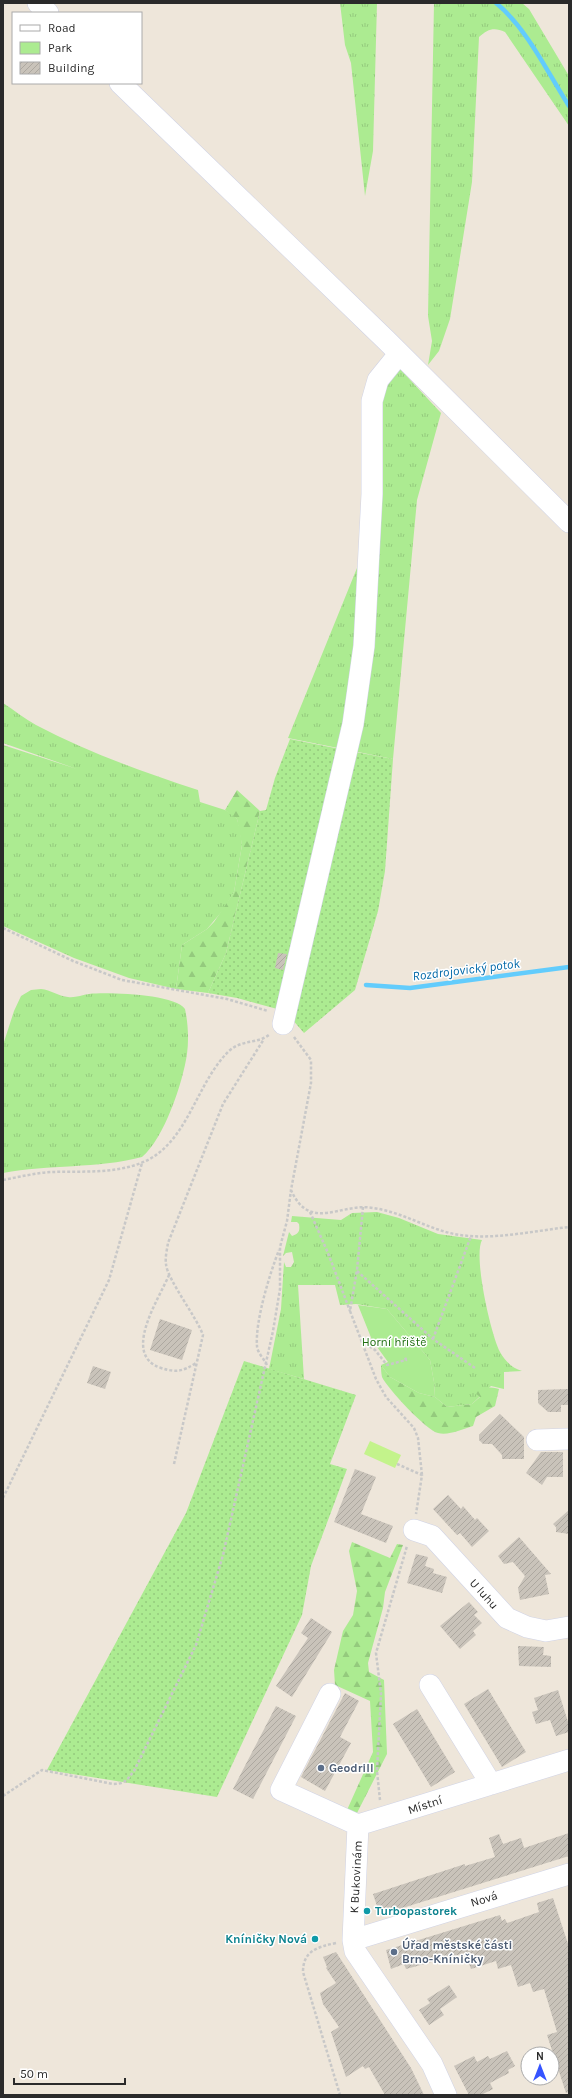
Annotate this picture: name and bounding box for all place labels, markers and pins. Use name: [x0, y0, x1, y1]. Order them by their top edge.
place label: Geodrill: [329, 1761, 374, 1775]
marker: Geodrill: [316, 1763, 326, 1773]
place label: Turbopastorek: [375, 1904, 457, 1918]
marker: Turbopastorek: [362, 1906, 372, 1916]
place label: Kníničky Nová: [225, 1932, 307, 1946]
marker: Kníničky Nová: [310, 1934, 320, 1944]
place label: Úřad městské části Brno-Kníničky: [402, 1937, 512, 1966]
marker: Úřad městské části Brno-Kníničky: [389, 1947, 399, 1957]

